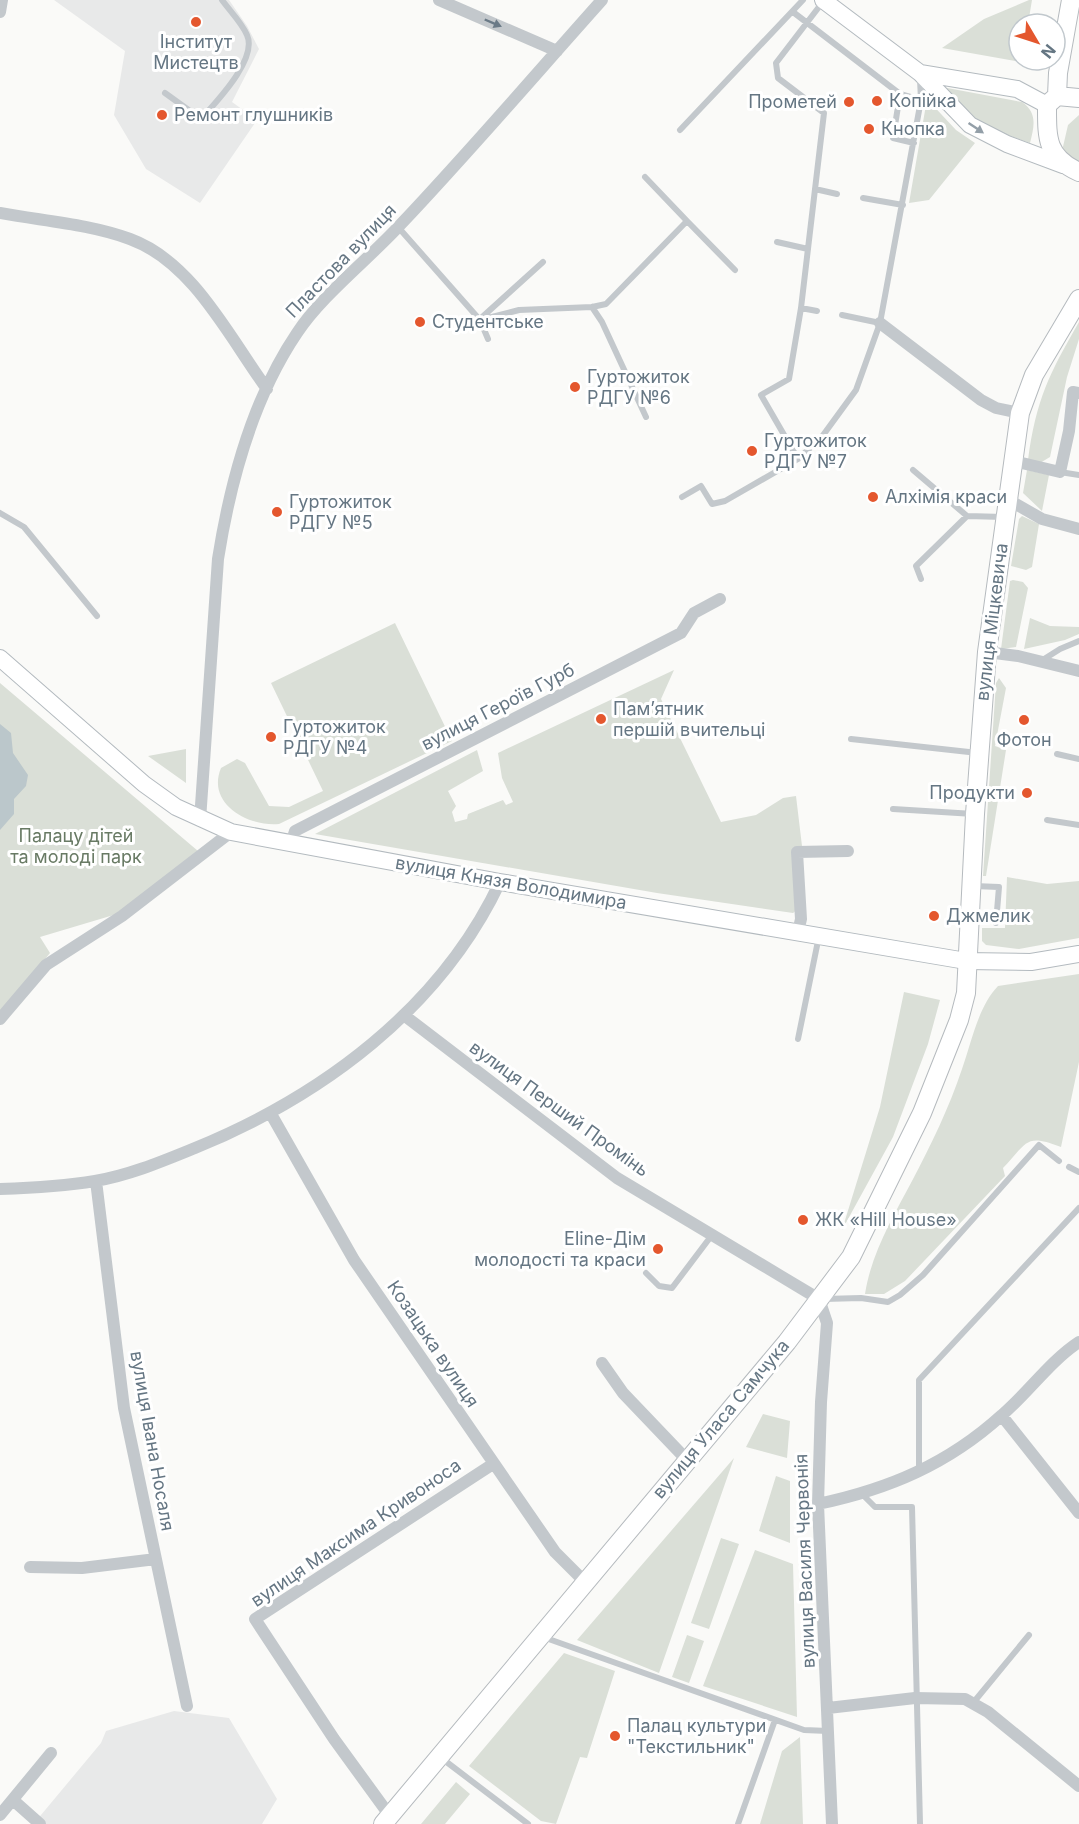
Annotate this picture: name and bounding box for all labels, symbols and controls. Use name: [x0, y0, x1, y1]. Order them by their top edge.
north arrow: [1007, 12, 1067, 72]
marker: Інститут Мистецтв: [189, 15, 203, 29]
one-way arrow: [484, 18, 502, 28]
place label: Інститут Мистецтв: [153, 31, 239, 73]
text: N: [1037, 40, 1060, 62]
place label: Копійка: [889, 90, 957, 111]
place label: Прометей: [748, 91, 837, 112]
marker: Копійка: [870, 94, 884, 108]
marker: Прометей: [842, 95, 856, 109]
place label: Ремонт глушників: [174, 104, 333, 125]
marker: Ремонт глушників: [155, 108, 169, 122]
place label: Кнопка: [881, 118, 945, 139]
marker: Кнопка: [862, 122, 876, 136]
one-way arrow: [968, 123, 985, 134]
street label: Пластова вулиця: [281, 200, 400, 322]
place label: Студентське: [432, 311, 544, 332]
marker: Студентське: [413, 315, 427, 329]
place label: Гуртожиток РДГУ №6: [587, 366, 690, 408]
marker: Гуртожиток РДГУ №6: [568, 380, 582, 394]
place label: Гуртожиток РДГУ №7: [764, 430, 867, 472]
marker: Гуртожиток РДГУ №7: [745, 444, 759, 458]
place label: Алхімія краси: [885, 486, 1007, 507]
marker: Алхімія краси: [866, 490, 880, 504]
place label: Гуртожиток РДГУ №5: [289, 491, 392, 533]
marker: Гуртожиток РДГУ №5: [270, 505, 284, 519]
street label: вулиця Міцкевича: [971, 542, 1012, 702]
street label: вулиця Героїв Гурб: [418, 659, 578, 754]
place label: Пам’ятник першій вчительці: [613, 698, 765, 740]
marker: Пам’ятник першій вчительці: [594, 712, 608, 726]
marker: Фотон: [1017, 713, 1031, 727]
place label: Гуртожиток РДГУ №4: [283, 716, 386, 758]
place label: Фотон: [996, 729, 1052, 750]
marker: Гуртожиток РДГУ №4: [264, 730, 278, 744]
place label: Продукти: [929, 782, 1015, 803]
marker: Продукти: [1020, 786, 1034, 800]
park label: Палацу дітей та молоді парк: [10, 825, 142, 867]
street label: вулиця Князя Володимира: [394, 852, 628, 913]
place label: Джмелик: [946, 905, 1031, 926]
marker: Джмелик: [927, 909, 941, 923]
street label: вулиця Перший Промінь: [466, 1037, 653, 1181]
place label: ЖК «Hill House»: [815, 1209, 957, 1230]
marker: ЖК «Hill House»: [796, 1213, 810, 1227]
place label: Eline-Дім молодості та краси: [474, 1228, 646, 1270]
marker: Eline-Дім молодості та краси: [651, 1242, 665, 1256]
street label: Козацька вулиця: [383, 1276, 484, 1411]
street label: вулиця Уласа Самчука: [648, 1335, 793, 1502]
street label: вулиця Івана Носаля: [126, 1349, 179, 1532]
street label: вулиця Василя Червонія: [790, 1453, 819, 1669]
street label: вулиця Максима Кривоноса: [247, 1454, 465, 1611]
place label: Палац культури "Текстильник": [627, 1715, 766, 1757]
marker: Палац культури "Текстильник": [608, 1729, 622, 1743]

